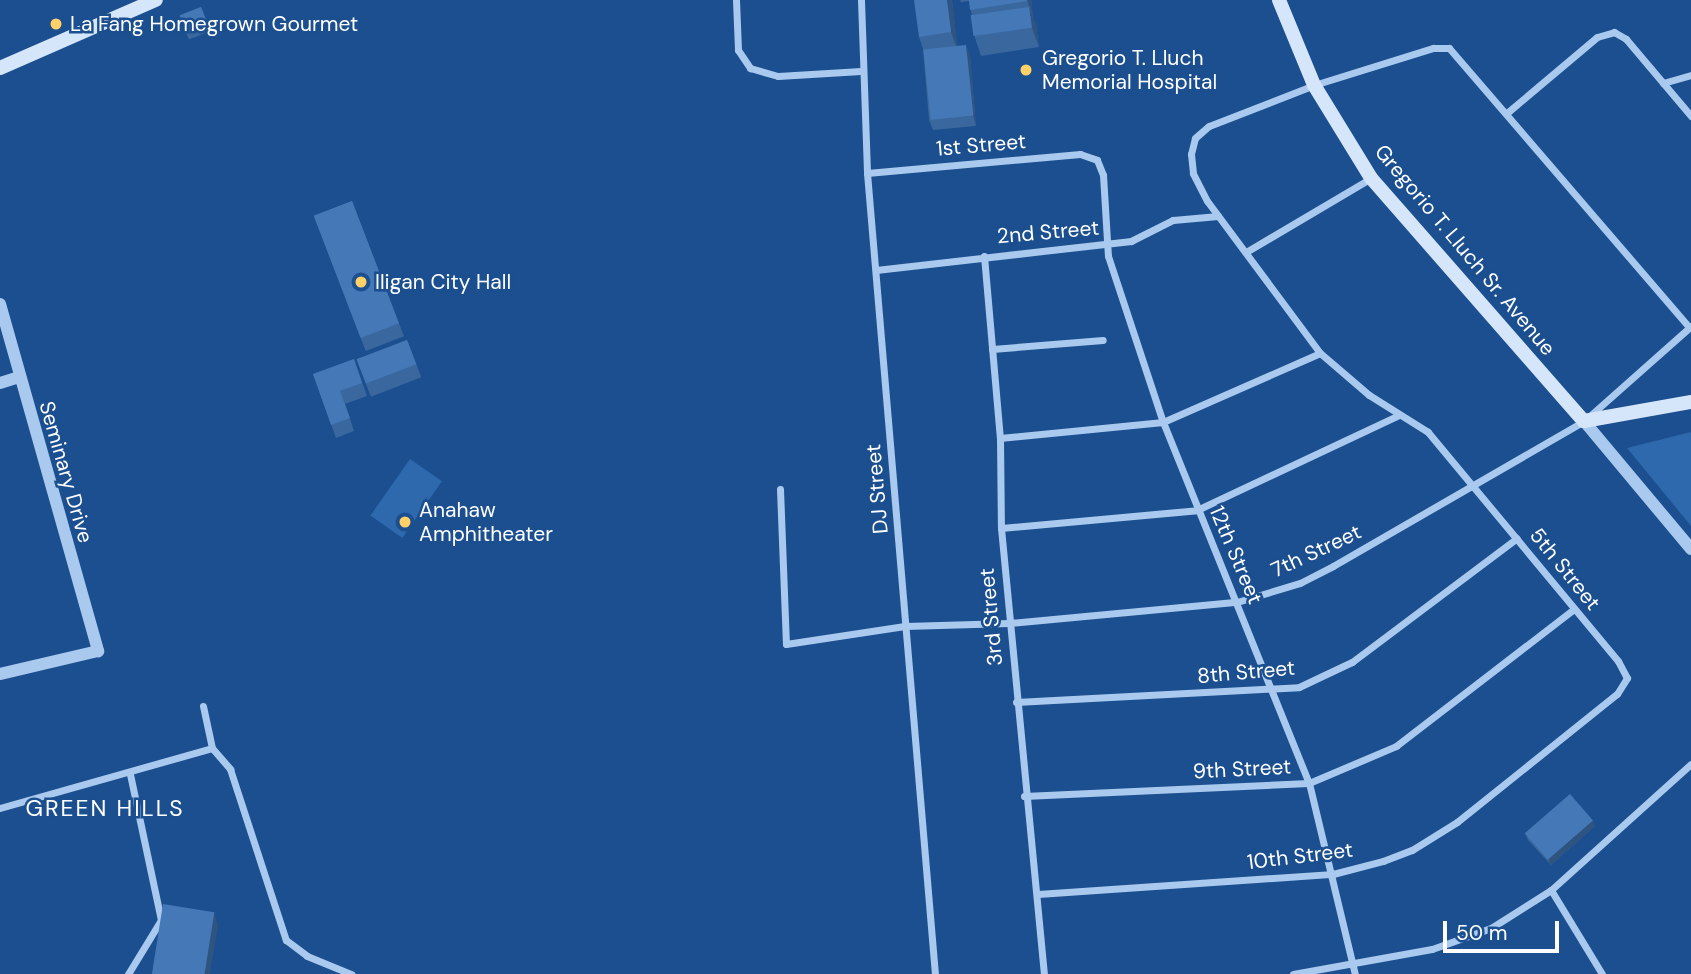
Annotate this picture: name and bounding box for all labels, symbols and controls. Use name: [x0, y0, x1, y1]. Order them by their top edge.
place label: La Fang Homegrown Gourmet: [70, 11, 358, 37]
marker: La Fang Homegrown Gourmet: [48, 16, 64, 32]
place label: Gregorio T. Lluch Memorial Hospital: [1042, 45, 1217, 95]
marker: Gregorio T. Lluch Memorial Hospital: [1016, 60, 1036, 80]
street label: 1st Street: [935, 129, 1027, 161]
street label: Gregorio T. Lluch Sr. Avenue: [1369, 140, 1561, 360]
street label: 2nd Street: [996, 215, 1100, 249]
place label: Iligan City Hall: [375, 269, 511, 295]
marker: Iligan City Hall: [353, 274, 369, 290]
street label: Seminary Drive: [34, 398, 98, 546]
street label: DJ Street: [861, 443, 893, 535]
place label: Anahaw Amphitheater: [419, 497, 553, 547]
street label: 12th Street: [1204, 502, 1268, 608]
marker: Anahaw Amphitheater: [397, 514, 413, 530]
street label: 7th Street: [1267, 519, 1365, 583]
street label: 5th Street: [1524, 523, 1606, 615]
street label: 3rd Street: [974, 567, 1008, 667]
street label: 8th Street: [1196, 655, 1296, 689]
street label: 9th Street: [1192, 754, 1292, 784]
district label: GREEN HILLS: [27, 794, 183, 822]
street label: 10th Street: [1246, 837, 1354, 875]
scale bar: [1446, 908, 1562, 952]
text: 50 m: [1456, 919, 1507, 947]

